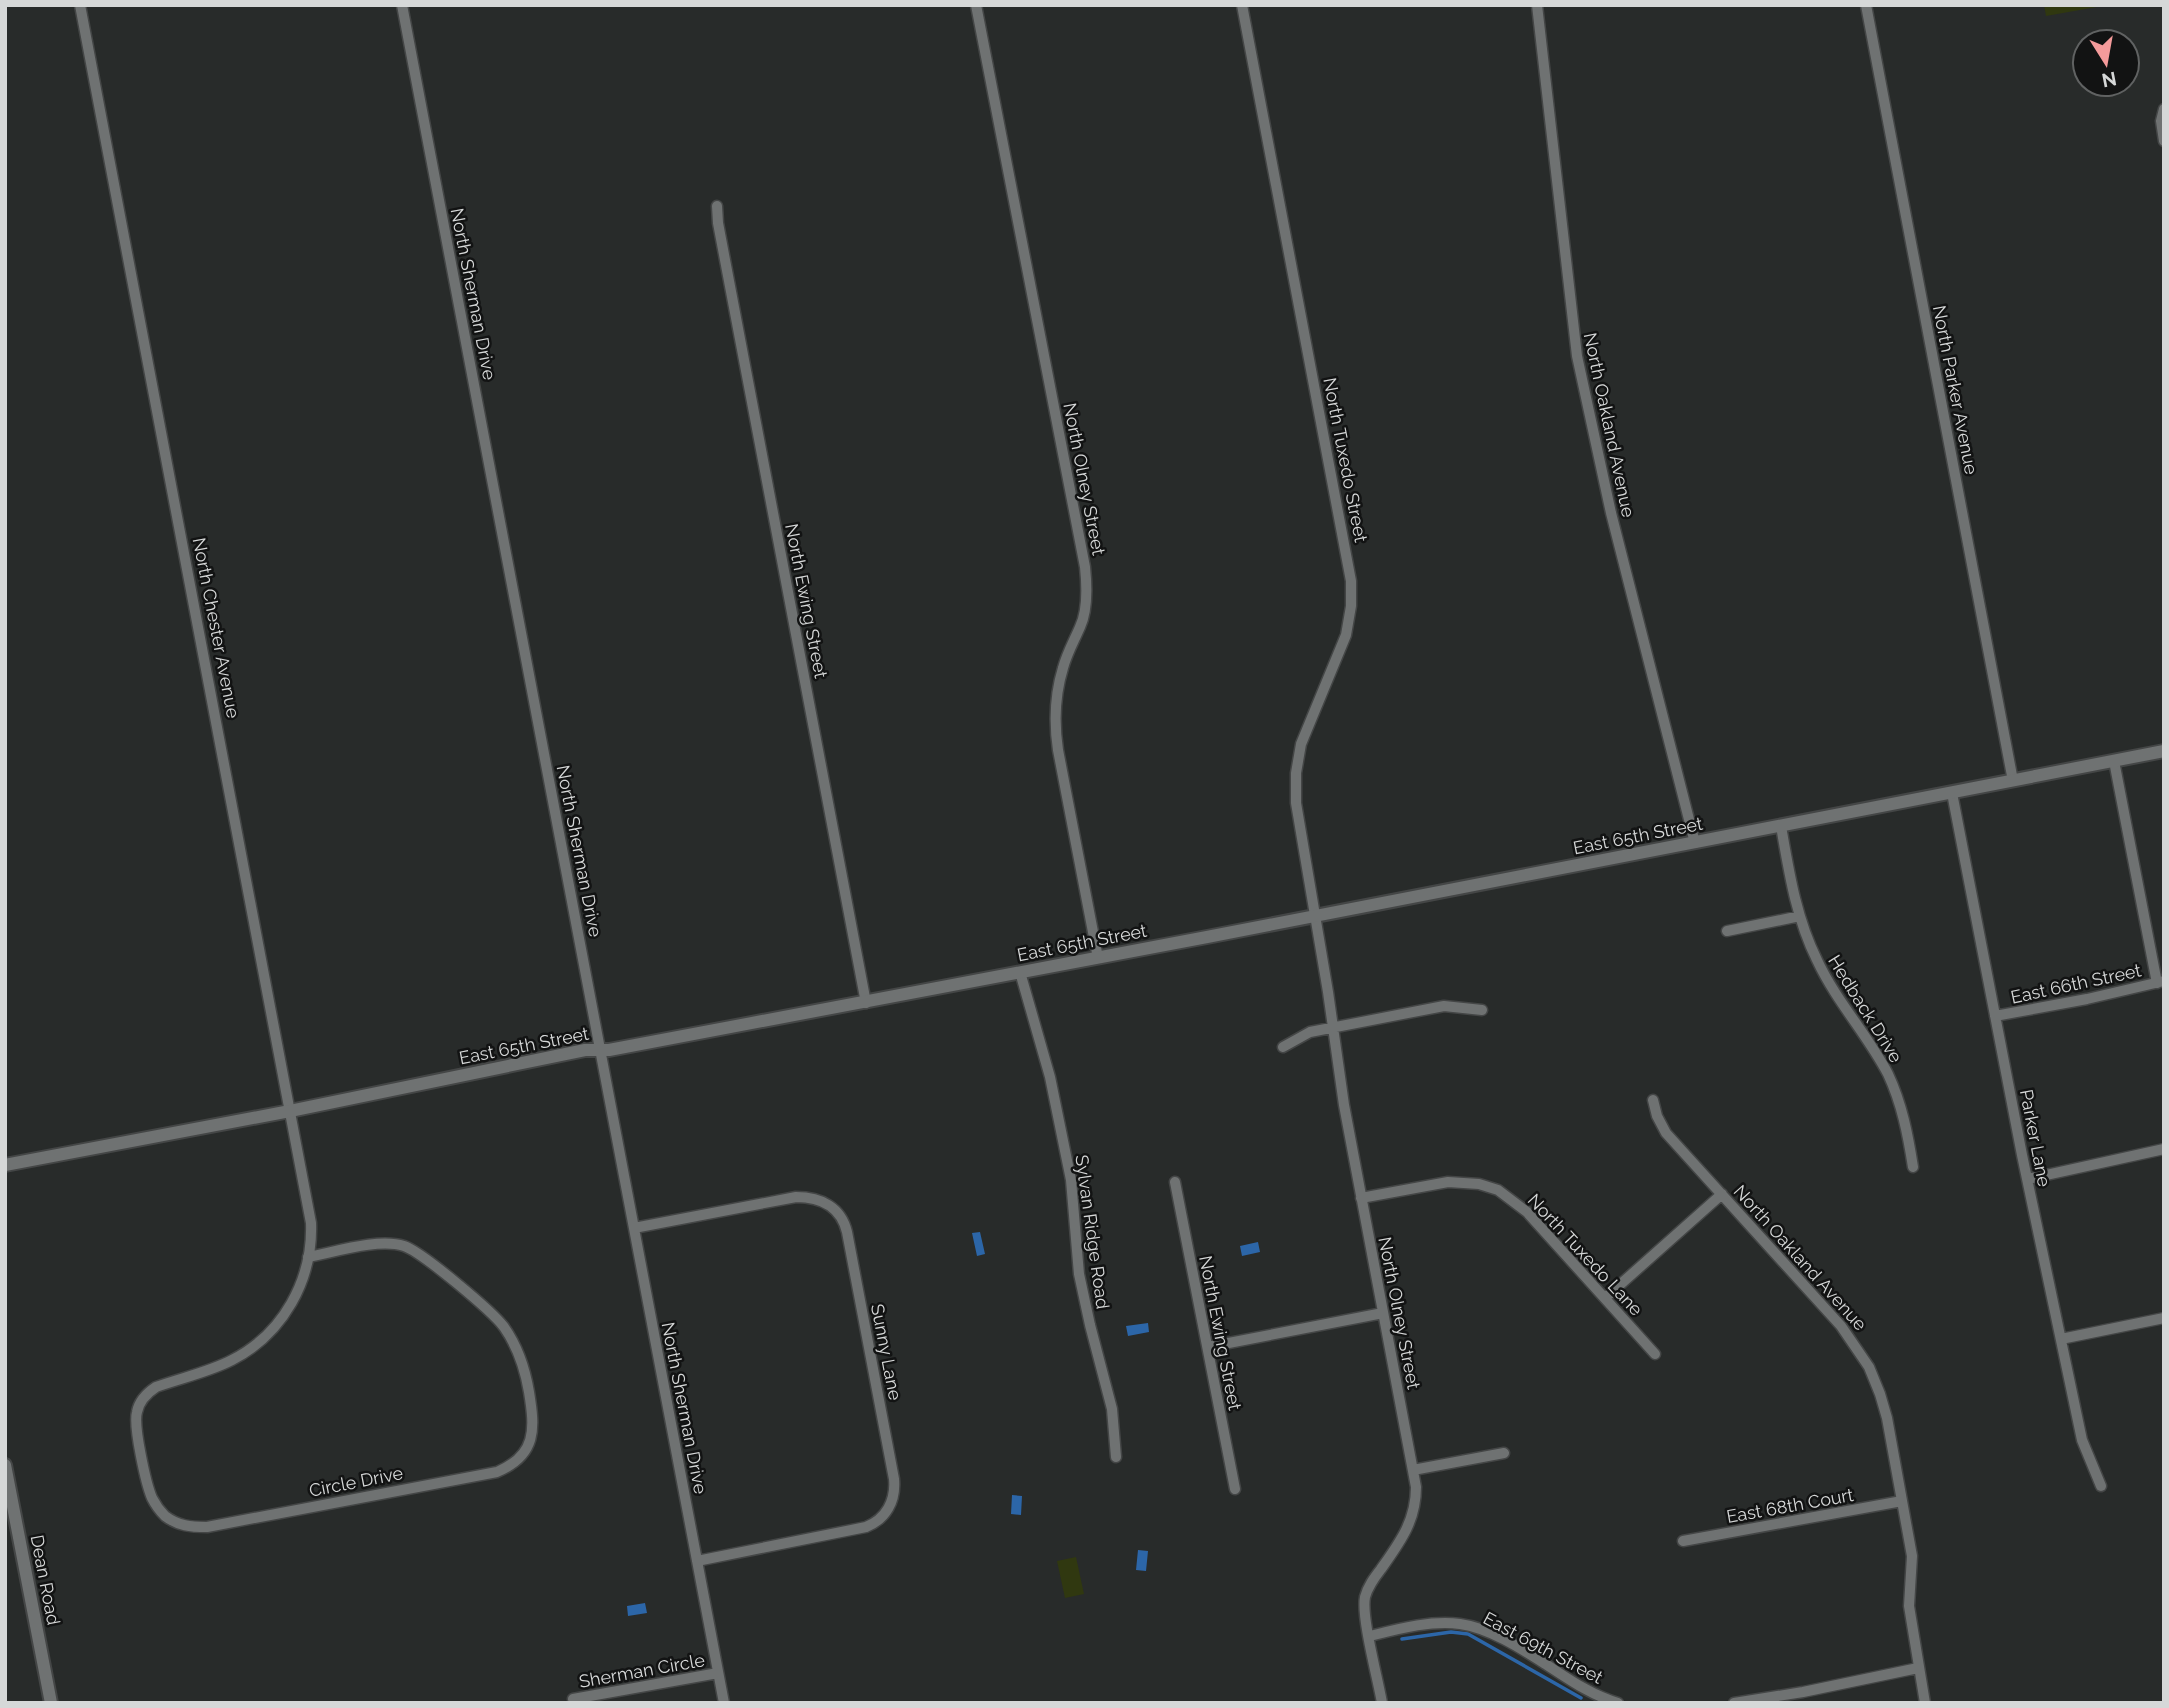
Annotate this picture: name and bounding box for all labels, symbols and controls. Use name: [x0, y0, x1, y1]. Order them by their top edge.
north arrow: [2071, 28, 2141, 98]
text: N: [2100, 68, 2118, 92]
street label: North Sherman Drive: [447, 206, 501, 382]
street label: North Parker Avenue: [1929, 304, 1982, 477]
street label: North Oakland Avenue: [1580, 331, 1639, 520]
street label: North Tuxedo Street: [1319, 376, 1372, 544]
street label: North Olney Street: [1059, 401, 1110, 557]
street label: North Ewing Street: [781, 522, 832, 680]
street label: North Chester Avenue: [189, 536, 244, 720]
street label: North Sherman Drive: [553, 763, 607, 939]
street label: East 65th Street: [1571, 813, 1705, 858]
street label: East 65th Street: [1015, 920, 1149, 965]
street label: Hedback Drive: [1824, 951, 1907, 1067]
street label: East 66th Street: [2009, 959, 2143, 1008]
street label: East 65th Street: [457, 1023, 591, 1068]
street label: Parker Lane: [2016, 1087, 2055, 1189]
street label: Sylvan Ridge Road: [1071, 1153, 1114, 1310]
street label: North Oakland Avenue: [1730, 1181, 1871, 1335]
street label: North Tuxedo Lane: [1524, 1189, 1647, 1320]
street label: North Olney Street: [1374, 1235, 1425, 1391]
street label: North Ewing Street: [1195, 1254, 1246, 1412]
street label: Sunny Lane: [867, 1302, 906, 1402]
street label: North Sherman Drive: [658, 1320, 712, 1496]
street label: Circle Drive: [307, 1462, 405, 1501]
street label: East 68th Court: [1725, 1484, 1855, 1527]
street label: Dean Road: [26, 1533, 65, 1627]
street label: East 69th Street: [1480, 1607, 1607, 1688]
street label: Sherman Circle: [577, 1649, 707, 1692]

